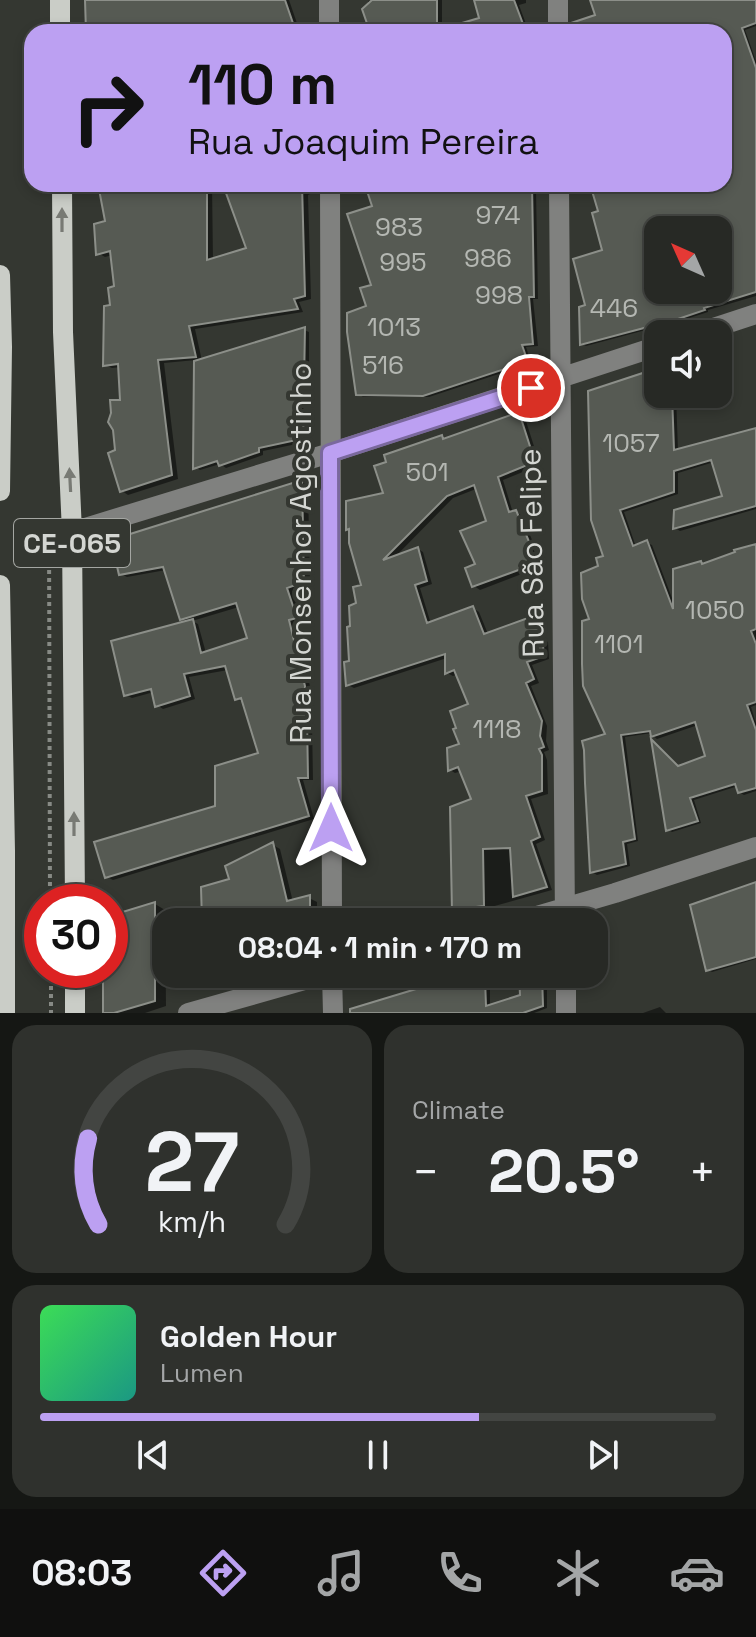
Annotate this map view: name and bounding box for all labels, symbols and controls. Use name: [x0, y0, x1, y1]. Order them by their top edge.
text: 110 m: [188, 49, 337, 120]
icon: right: [56, 56, 160, 160]
text: Rua Joaquim Pereira: [188, 119, 539, 165]
house number: 974: [476, 198, 520, 232]
one-way arrow: [56, 207, 68, 232]
house number: 983: [375, 210, 423, 244]
north arrow: [644, 216, 732, 304]
map controls: [644, 216, 732, 408]
house number: 986: [464, 241, 512, 275]
house number: 995: [379, 245, 427, 279]
house number: 998: [475, 278, 523, 312]
house number: 446: [590, 291, 638, 325]
house number: 1013: [367, 310, 421, 344]
button: sound: [644, 320, 732, 408]
house number: 516: [362, 348, 404, 382]
pin: [497, 354, 565, 422]
street label: Rua Monsenhor Agostinho: [281, 362, 320, 744]
icon: arrive: [509, 366, 553, 410]
house number: 1057: [602, 426, 660, 460]
street label: Rua São Felipe: [510, 448, 553, 658]
house number: 501: [405, 455, 449, 489]
one-way arrow: [63, 467, 76, 492]
road number: CE-065: [14, 519, 130, 567]
house number: 1050: [685, 593, 745, 627]
house number: 1101: [594, 627, 644, 661]
house number: 1118: [473, 712, 521, 746]
position arrow: [289, 786, 373, 870]
one-way arrow: [68, 811, 80, 836]
speed limit sign: 30: [24, 884, 128, 988]
text: 08:04 · 1 min · 170 m: [238, 928, 522, 967]
text: Climate: [412, 1093, 505, 1127]
text: 27: [145, 1109, 239, 1215]
text: 20.5°: [488, 1133, 640, 1210]
text: −: [412, 1144, 439, 1200]
text: +: [689, 1144, 716, 1200]
text: km/h: [158, 1204, 226, 1240]
text: Golden Hour: [160, 1317, 337, 1356]
text: Lumen: [160, 1356, 244, 1390]
icon: previous: [131, 1433, 175, 1477]
icon: pause: [356, 1433, 400, 1477]
icon: next: [581, 1433, 625, 1477]
icon: directions: [195, 1545, 251, 1601]
icon: music: [313, 1545, 369, 1601]
icon: phone: [432, 1545, 488, 1601]
icon: climate: [550, 1545, 606, 1601]
icon: car: [669, 1545, 725, 1601]
text: 08:03: [31, 1550, 132, 1596]

